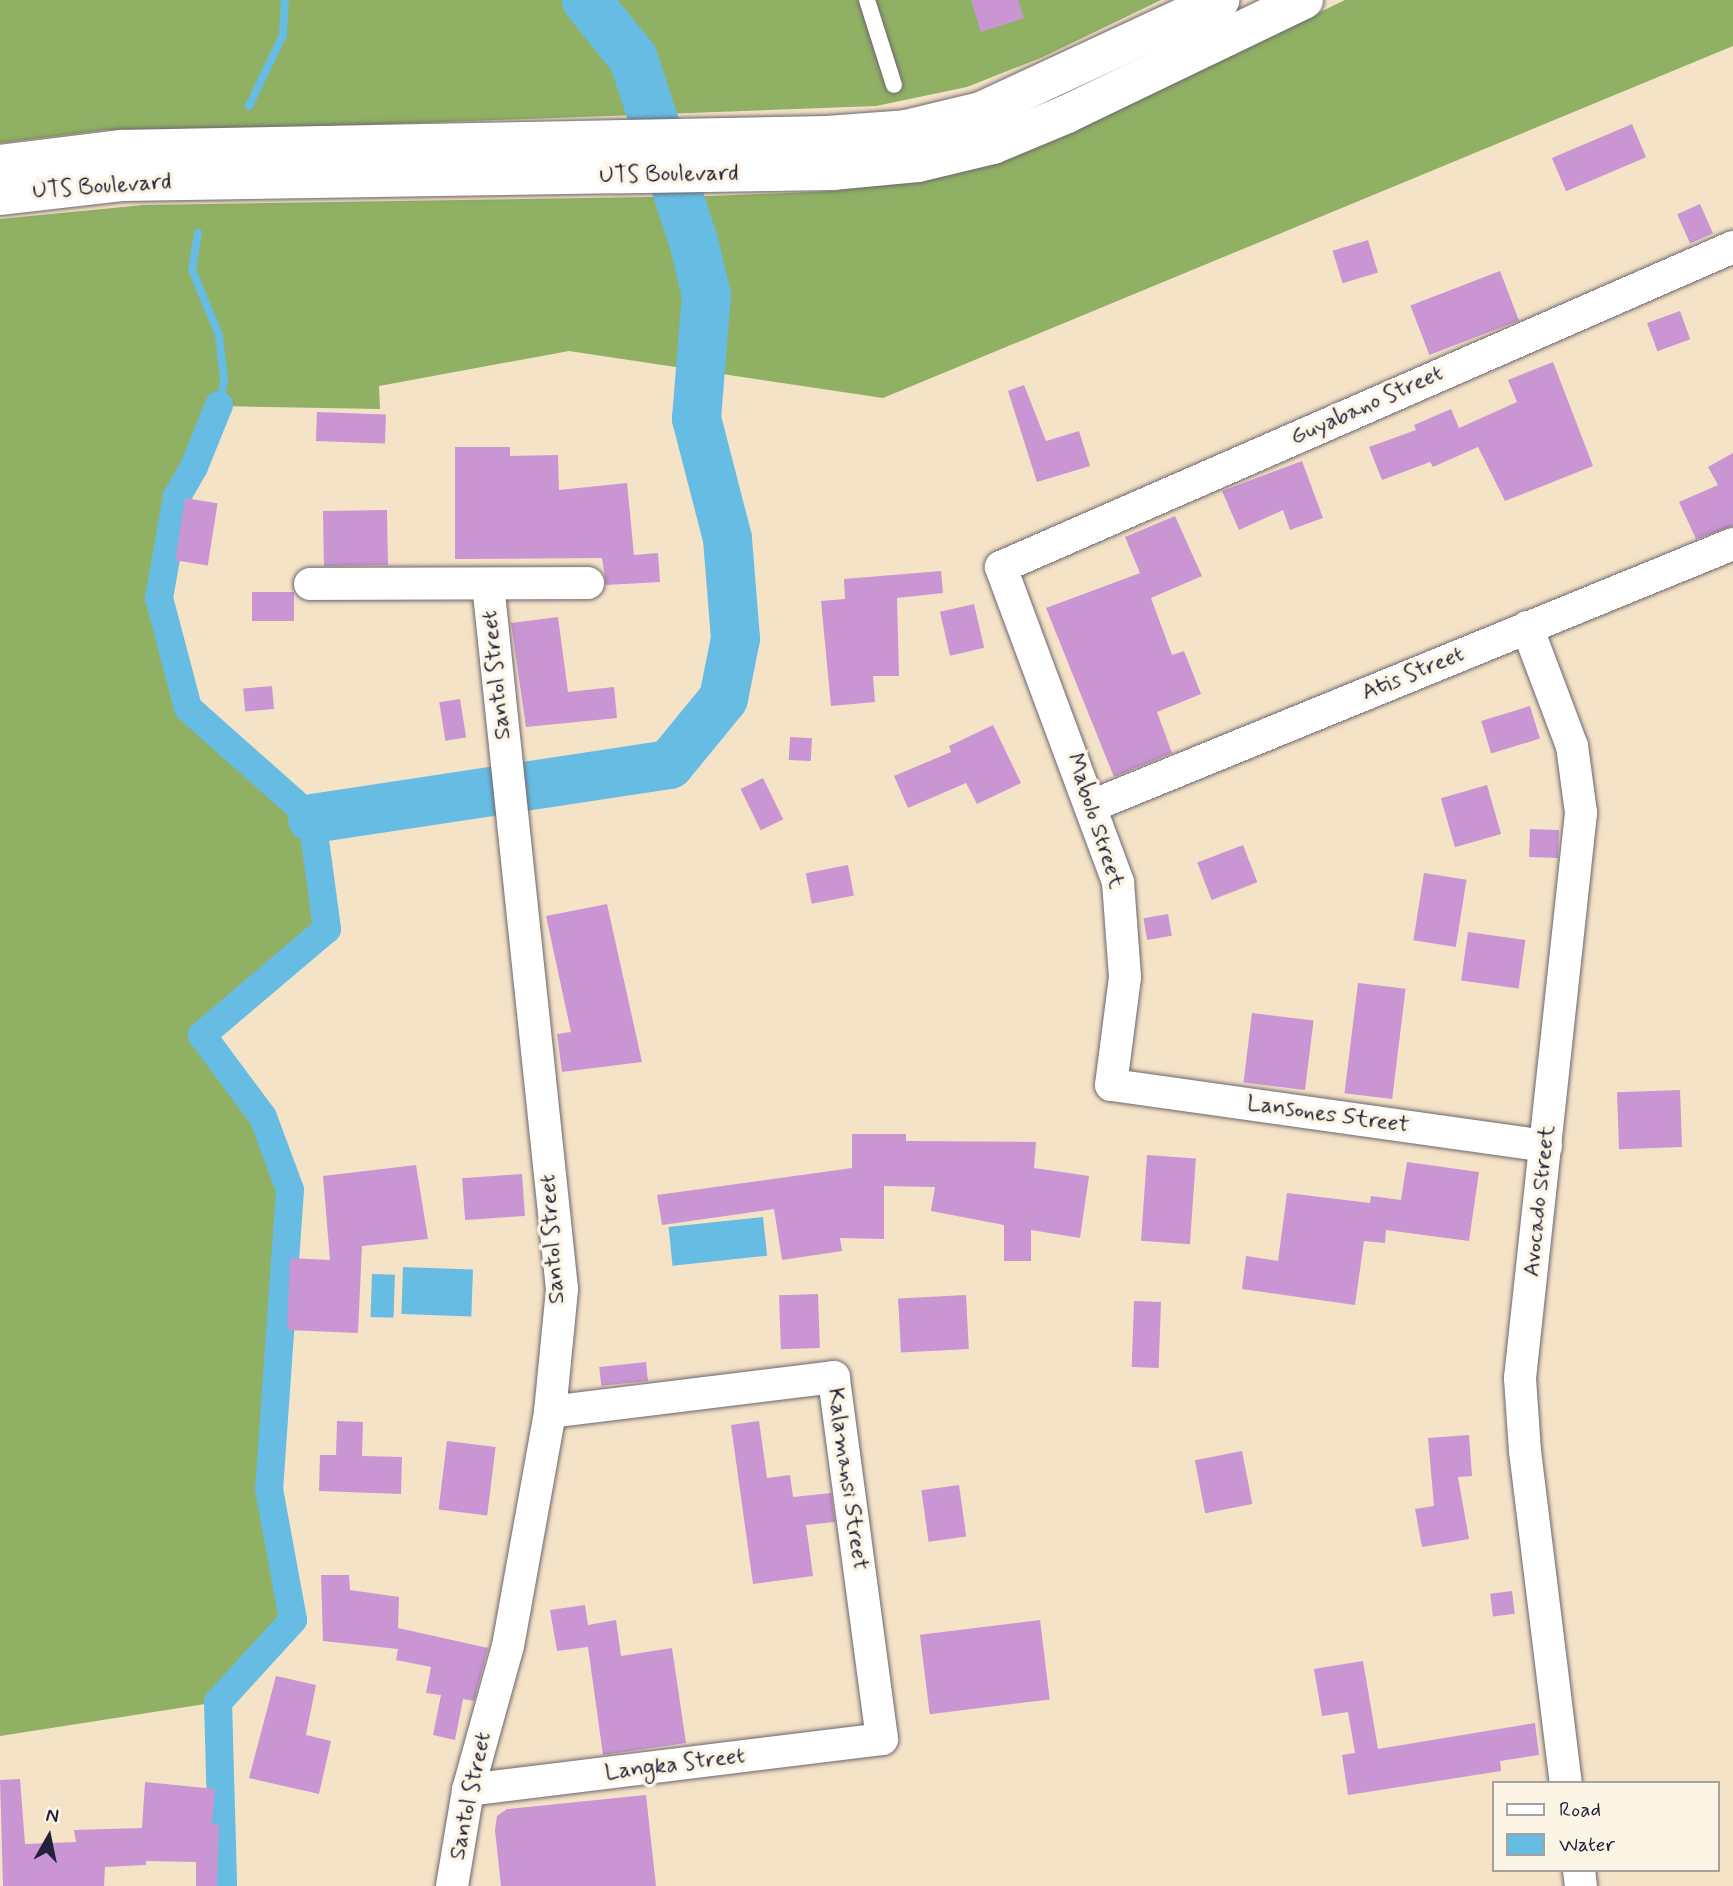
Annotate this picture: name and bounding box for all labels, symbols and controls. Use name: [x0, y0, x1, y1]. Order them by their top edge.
street label: UTS Boulevard: [600, 160, 738, 190]
street label: UTS Boulevard: [32, 168, 172, 206]
street label: Guyabano Street: [1285, 359, 1449, 453]
street label: Santol Street: [476, 607, 518, 743]
street label: Atis Street: [1356, 640, 1470, 708]
street label: Mabolo Street: [1060, 750, 1130, 892]
street label: Lansones Street: [1246, 1090, 1410, 1140]
street label: Avocado Street: [1518, 1124, 1562, 1278]
street label: Santol Street: [535, 1171, 571, 1307]
street label: Kalamansi Street: [821, 1387, 873, 1571]
street label: Santol Street: [444, 1728, 498, 1864]
street label: Langka Street: [601, 1742, 749, 1788]
legend: [1492, 1781, 1719, 1872]
text: Road: [1559, 1796, 1601, 1824]
north arrow: [14, 1802, 84, 1872]
text: N: [44, 1802, 61, 1829]
text: Water: [1559, 1831, 1615, 1859]

